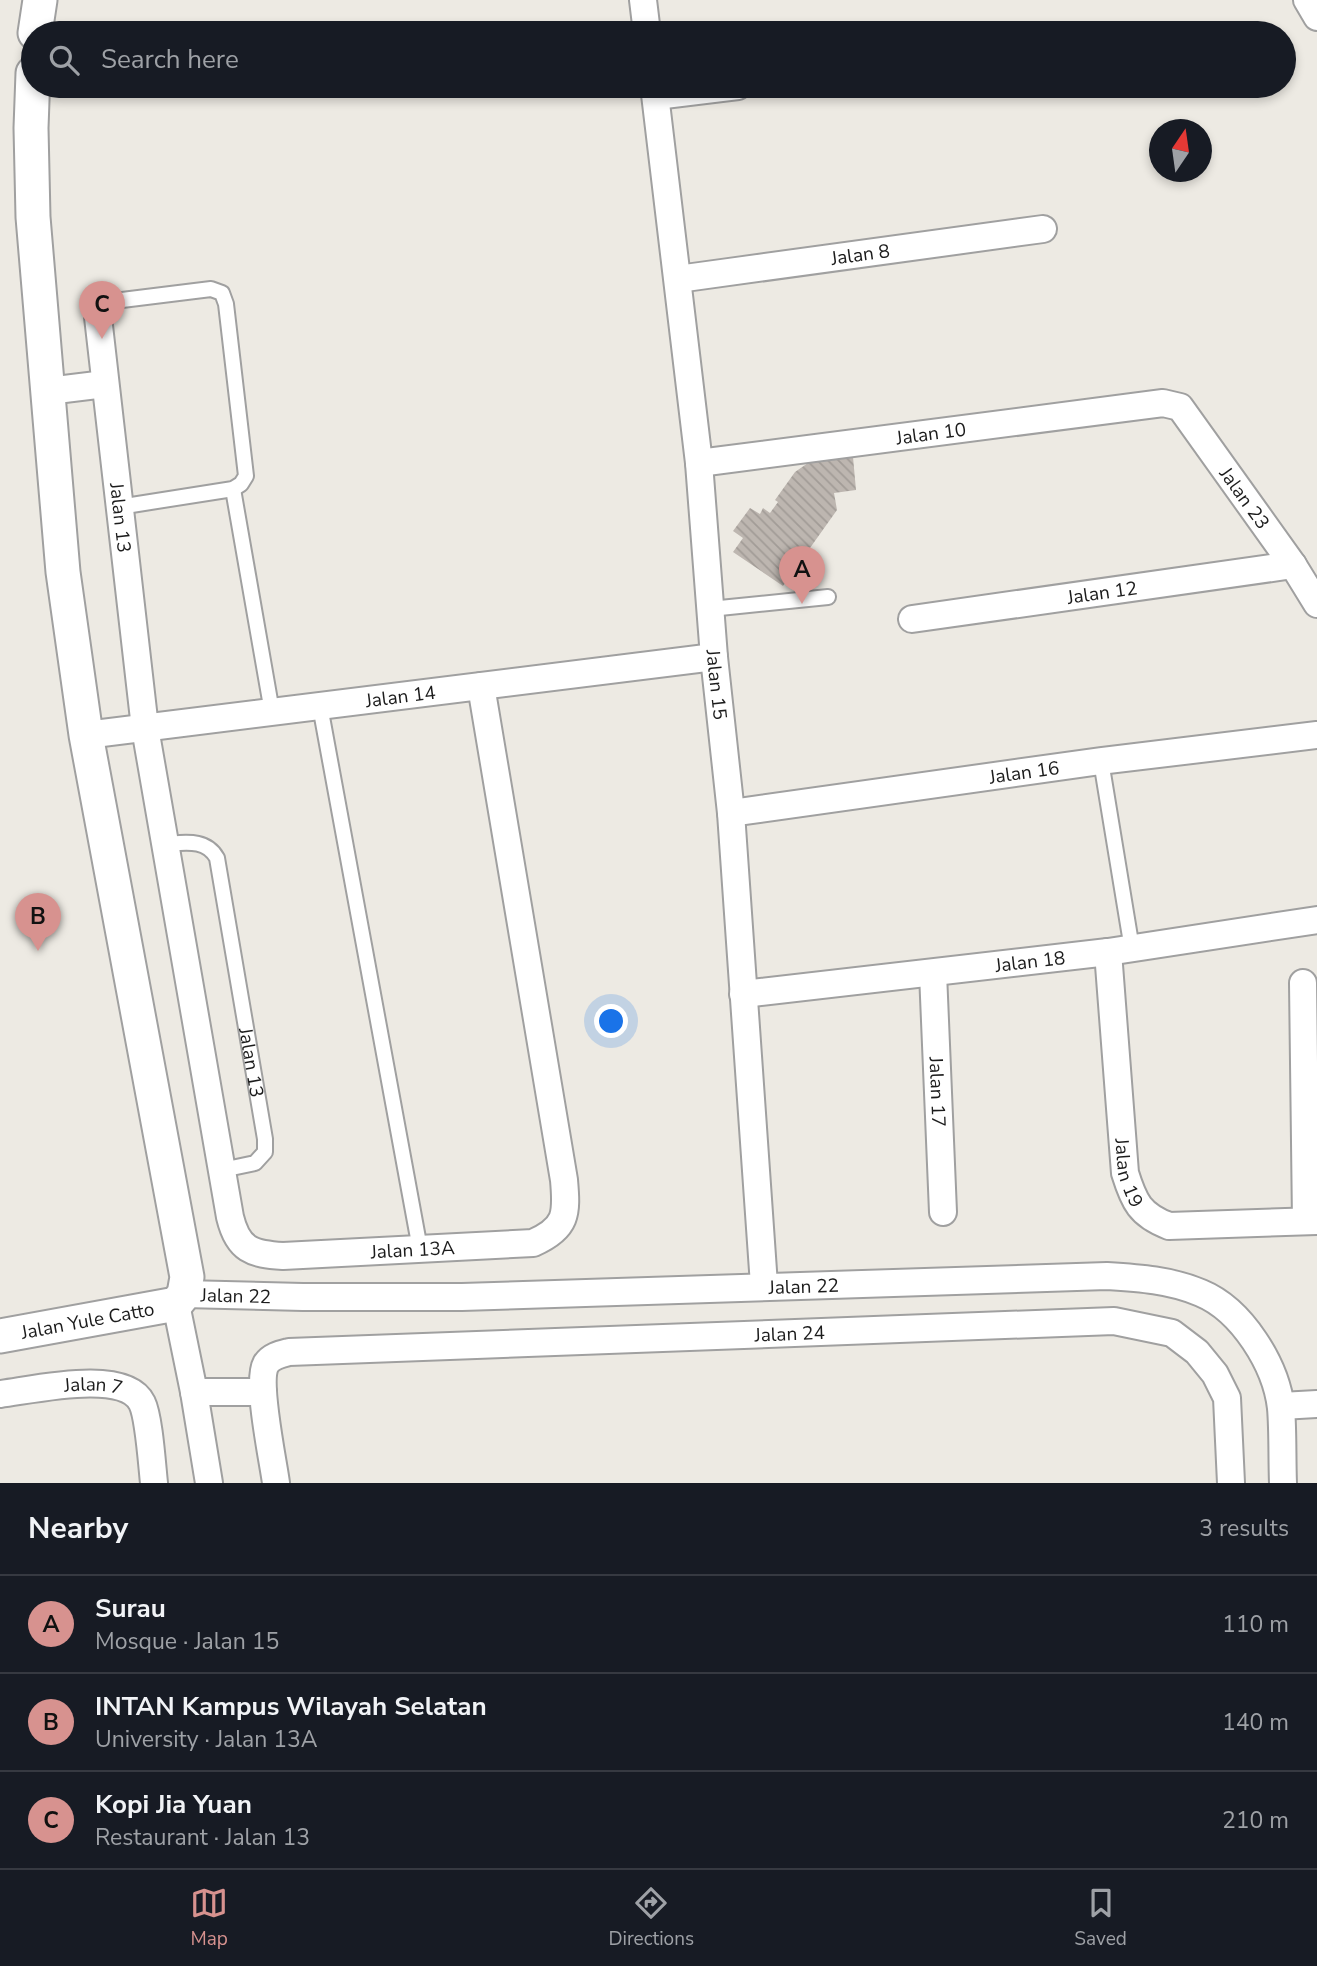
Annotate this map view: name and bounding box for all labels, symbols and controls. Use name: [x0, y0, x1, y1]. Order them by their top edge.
search box: [21, 21, 1296, 98]
icon: search: [45, 41, 83, 79]
text: Search here: [101, 42, 239, 77]
north arrow: [1149, 119, 1212, 182]
street label: Jalan 8: [828, 238, 891, 272]
pin: C: [79, 281, 125, 339]
street label: Jalan 10: [894, 417, 968, 452]
street label: Jalan 23: [1213, 461, 1275, 535]
street label: Jalan 13: [103, 480, 137, 554]
pin: A: [779, 546, 825, 604]
street label: Jalan 12: [1065, 575, 1139, 611]
street label: Jalan 15: [699, 648, 733, 721]
street label: Jalan 14: [363, 680, 437, 714]
street label: Jalan 16: [987, 755, 1061, 791]
pin: B: [15, 893, 61, 951]
street label: Jalan 18: [993, 945, 1067, 979]
your location: [594, 1004, 628, 1038]
street label: Jalan 13: [232, 1025, 270, 1100]
street label: Jalan 17: [922, 1055, 951, 1128]
street label: Jalan 19: [1108, 1136, 1149, 1213]
street label: Jalan 13A: [369, 1235, 456, 1265]
street label: Jalan 22: [767, 1273, 839, 1301]
street label: Jalan 22: [199, 1282, 271, 1310]
street label: Jalan Yule Catto: [18, 1296, 156, 1346]
street label: Jalan 24: [753, 1320, 825, 1349]
street label: Jalan 7: [62, 1371, 125, 1401]
text: Nearby: [28, 1508, 128, 1549]
text: 3 results: [1199, 1513, 1289, 1544]
text: Surau: [95, 1591, 166, 1626]
text: A: [42, 1609, 60, 1640]
text: 110 m: [1222, 1609, 1289, 1640]
text: Mosque · Jalan 15: [95, 1626, 279, 1657]
text: INTAN Kampus Wilayah Selatan: [95, 1689, 487, 1724]
text: B: [43, 1707, 59, 1738]
text: 140 m: [1222, 1707, 1289, 1738]
text: University · Jalan 13A: [95, 1724, 318, 1755]
text: Kopi Jia Yuan: [95, 1787, 252, 1822]
text: C: [43, 1805, 59, 1836]
text: 210 m: [1222, 1805, 1289, 1836]
text: Restaurant · Jalan 13: [95, 1822, 310, 1853]
tab: Map: [190, 1884, 228, 1952]
tab: Directions: [608, 1884, 694, 1952]
tab: Saved: [1074, 1884, 1127, 1952]

